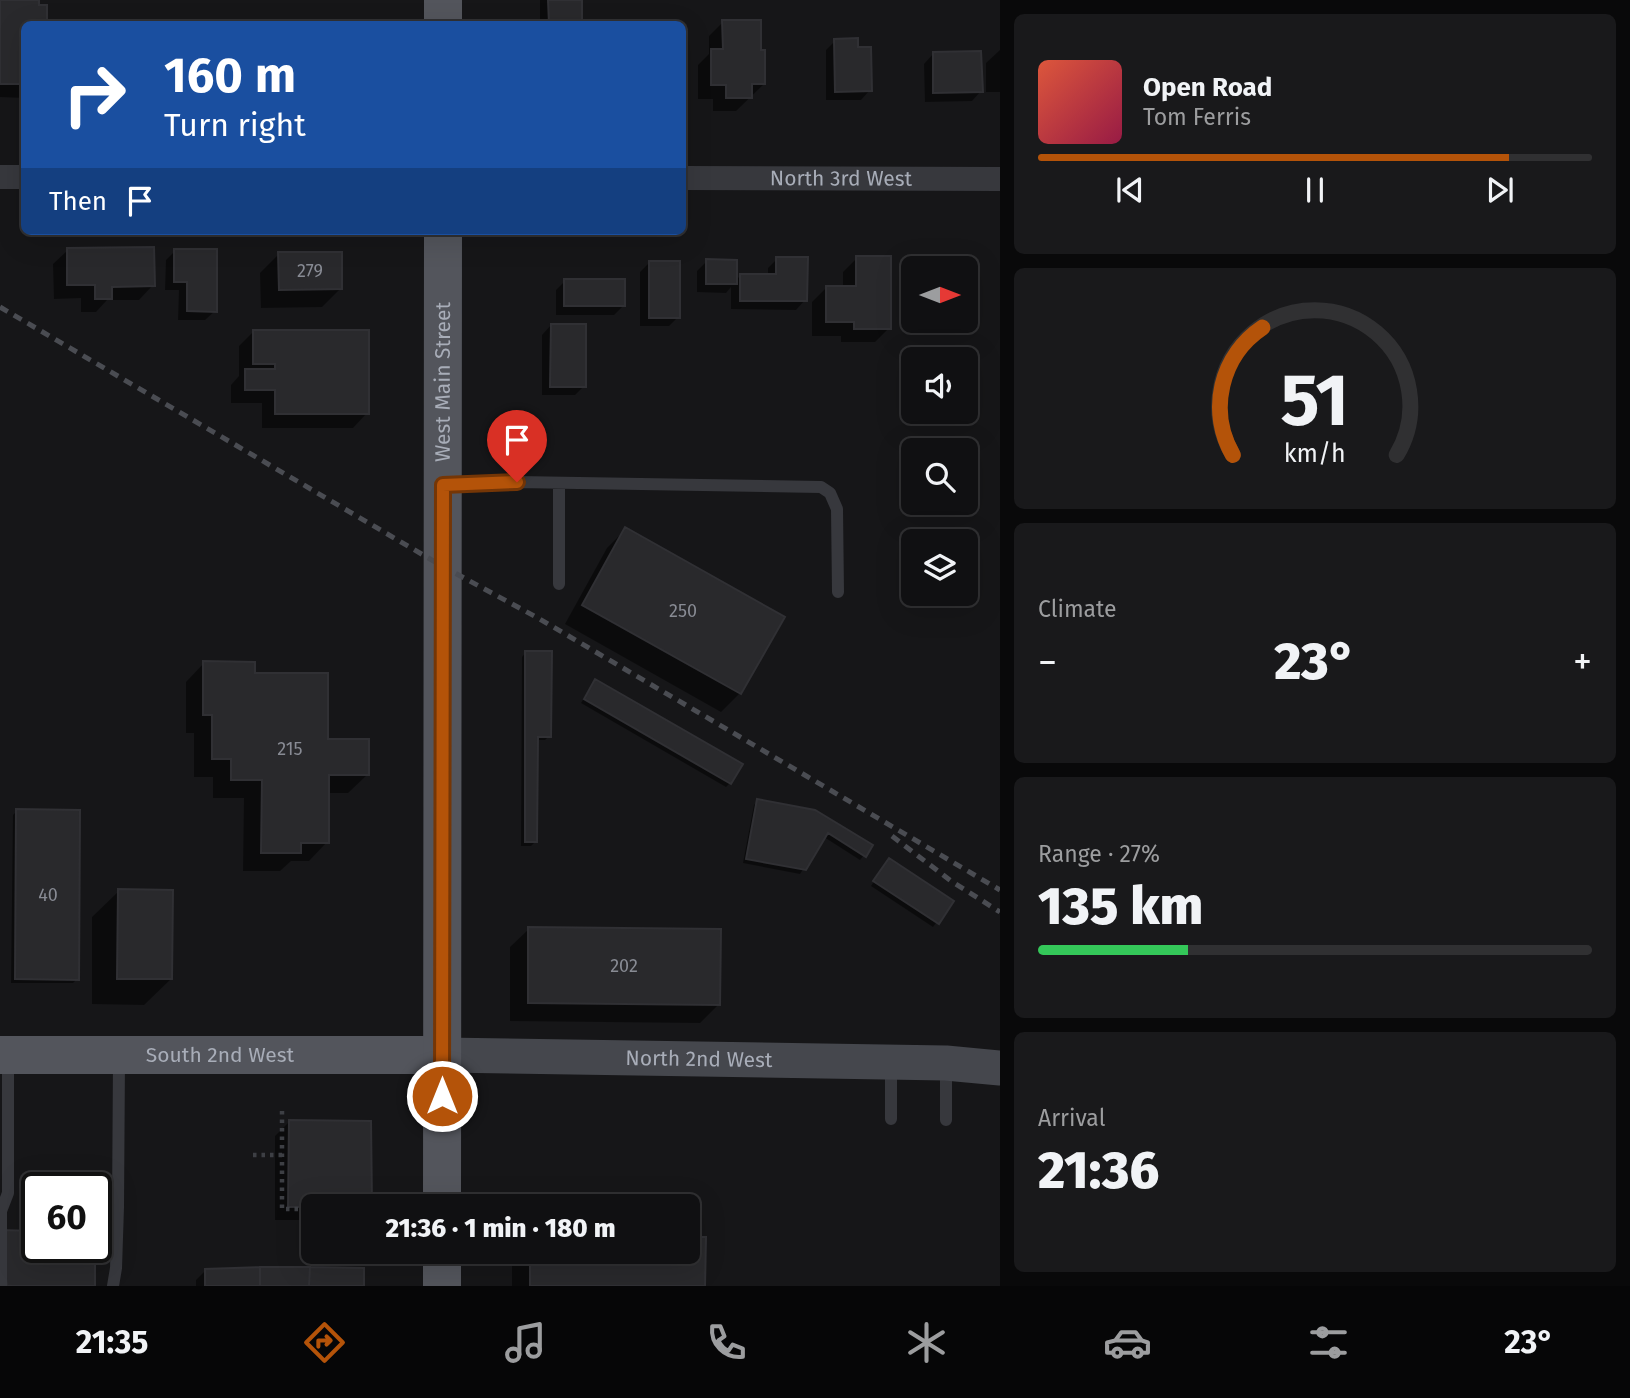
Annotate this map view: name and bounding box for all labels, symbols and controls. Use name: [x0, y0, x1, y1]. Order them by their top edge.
text: 160 m: [164, 46, 296, 105]
icon: right: [49, 49, 140, 140]
text: Open Road: [1143, 72, 1272, 103]
text: Tom Ferris: [1143, 103, 1251, 131]
text: Turn right: [164, 106, 306, 144]
street label: North 3rd West: [770, 165, 913, 192]
icon: previous: [1111, 171, 1149, 209]
icon: pause: [1296, 171, 1334, 209]
icon: next: [1481, 171, 1519, 209]
icon: arrive: [121, 182, 159, 220]
text: Then: [49, 186, 107, 217]
north arrow: [901, 256, 978, 332]
map controls: [901, 256, 978, 606]
house number: 279: [297, 260, 323, 282]
street label: West Main Street: [430, 301, 456, 462]
button: sound: [901, 347, 978, 424]
text: 51: [1281, 357, 1349, 444]
pin: [487, 410, 547, 482]
icon: arrive: [498, 421, 536, 459]
button: search: [901, 438, 978, 515]
text: km/h: [1284, 438, 1346, 468]
button: layers: [901, 529, 978, 606]
text: Climate: [1038, 595, 1117, 623]
house number: 250: [669, 600, 697, 622]
text: 23°: [1274, 630, 1356, 693]
text: −: [1038, 639, 1057, 685]
text: +: [1573, 639, 1592, 685]
house number: 215: [277, 738, 303, 760]
text: Range · 27%: [1038, 840, 1160, 868]
text: 135 km: [1038, 875, 1203, 938]
house number: 40: [38, 884, 58, 906]
house number: 202: [610, 955, 638, 977]
street label: South 2nd West: [146, 1042, 295, 1068]
street label: North 2nd West: [625, 1045, 773, 1073]
position arrow: [405, 1059, 479, 1133]
text: Arrival: [1038, 1104, 1105, 1132]
text: 21:36: [1038, 1139, 1159, 1202]
speed limit sign: 60: [21, 1172, 112, 1263]
text: 21:36 · 1 min · 180 m: [385, 1213, 616, 1244]
icon: directions: [300, 1318, 349, 1367]
icon: music: [501, 1318, 550, 1367]
icon: phone: [702, 1318, 751, 1367]
icon: climate: [902, 1318, 951, 1367]
icon: car: [1103, 1318, 1152, 1367]
icon: filters: [1304, 1318, 1353, 1367]
text: 21:35: [76, 1323, 149, 1361]
text: 23°: [1504, 1323, 1554, 1361]

